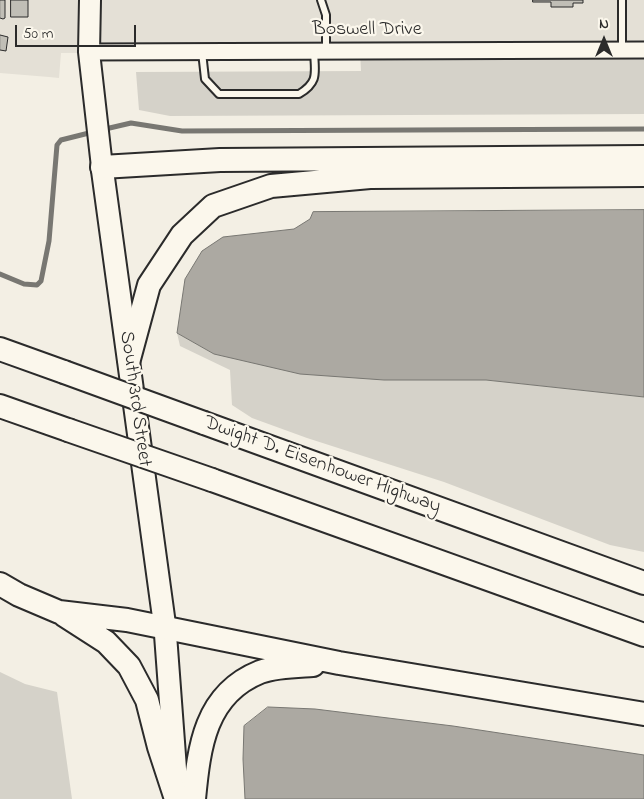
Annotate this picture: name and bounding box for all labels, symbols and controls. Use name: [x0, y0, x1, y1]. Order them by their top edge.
text: N: [599, 14, 609, 35]
scale bar: [18, 15, 139, 47]
north arrow: [579, 15, 629, 65]
street label: Boswell Drive: [312, 19, 422, 43]
text: 50 m: [23, 23, 53, 45]
street label: South 3rd Street: [113, 330, 155, 468]
street label: Dwight D. Eisenhower Highway: [200, 412, 444, 520]

